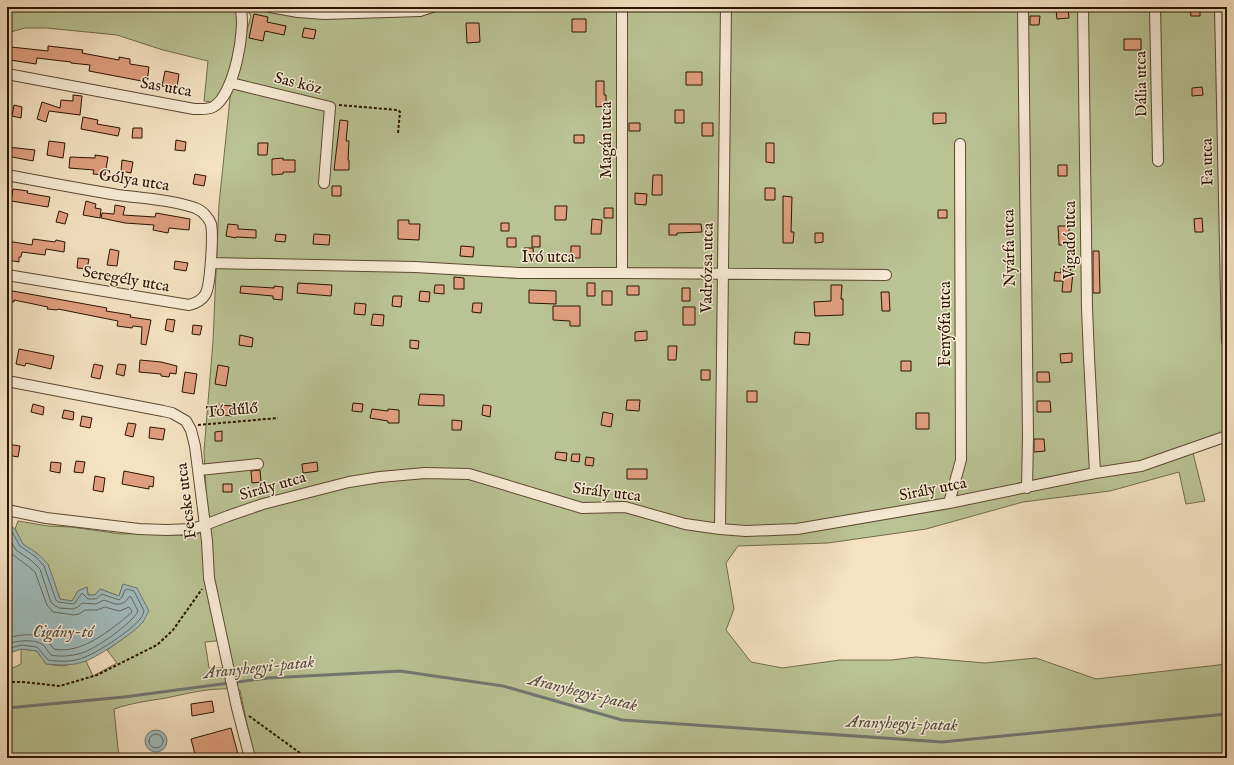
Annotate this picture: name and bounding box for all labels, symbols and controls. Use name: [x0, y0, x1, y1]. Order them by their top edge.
street label: Dália utca: [1131, 51, 1153, 117]
street label: Sas köz: [272, 68, 324, 100]
street label: Sas utca: [139, 74, 193, 102]
street label: Magán utca: [597, 101, 617, 179]
street label: Fa utca: [1198, 138, 1218, 186]
street label: Gólya utca: [97, 166, 171, 196]
street label: Vigadó utca: [1061, 201, 1081, 280]
street label: Nyárfa utca: [999, 209, 1021, 287]
street label: Vadrózsa utca: [697, 223, 719, 314]
street label: Ivó utca: [521, 248, 575, 268]
street label: Seregély utca: [81, 263, 171, 297]
street label: Fenyőfa utca: [936, 281, 956, 367]
street label: Tó dűlő: [205, 399, 259, 423]
street label: Fecske utca: [172, 462, 202, 540]
street label: Sirály utca: [237, 468, 309, 506]
street label: Sirály utca: [898, 474, 969, 506]
street label: Sirály utca: [572, 479, 642, 507]
water label: Cigány-tó: [33, 622, 95, 643]
water label: Aranyhegyi-patak: [200, 652, 316, 684]
water label: Aranyhegyi-patak: [524, 669, 640, 717]
water label: Aranyhegyi-patak: [844, 711, 958, 736]

